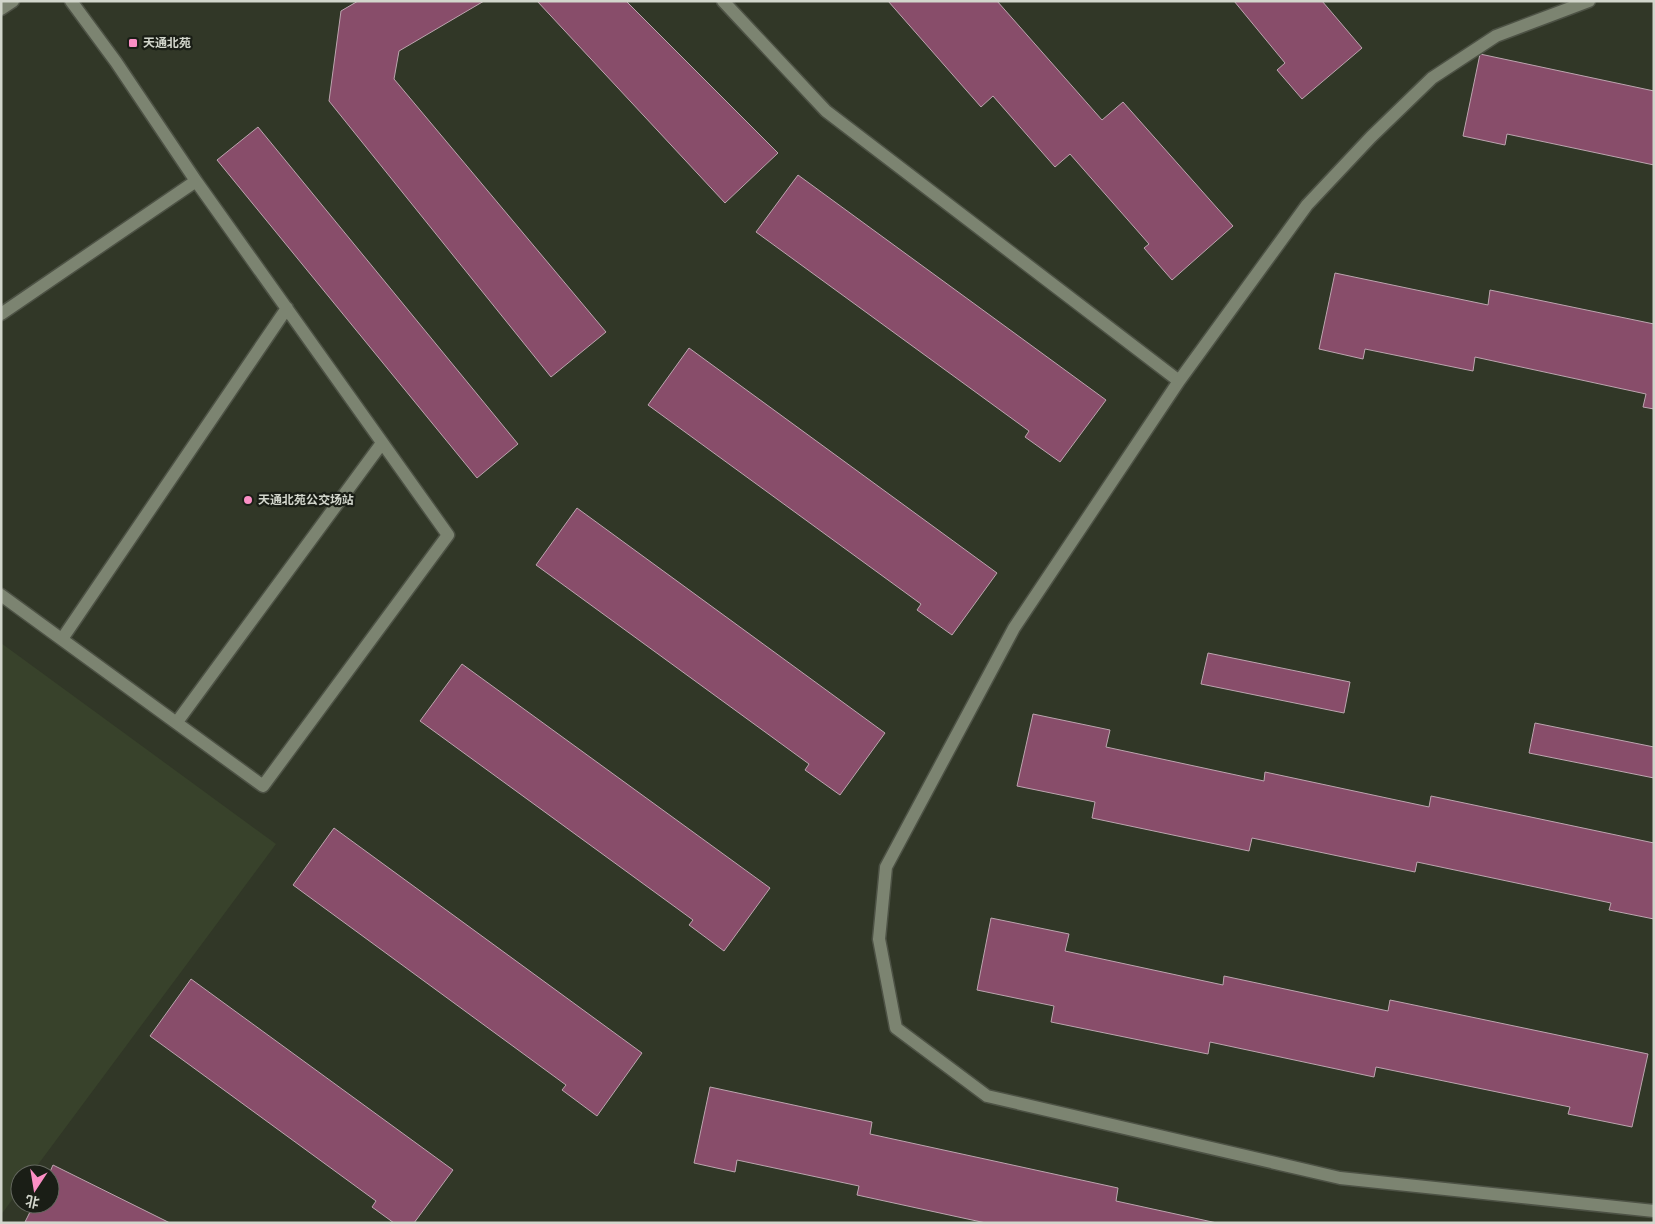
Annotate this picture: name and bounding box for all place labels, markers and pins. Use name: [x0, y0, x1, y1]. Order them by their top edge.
place label: 天通北苑: [143, 35, 191, 50]
marker: 天通北苑: [127, 37, 139, 49]
place label: 天通北苑公交场站: [258, 492, 354, 507]
marker: 天通北苑公交场站: [242, 494, 254, 506]

